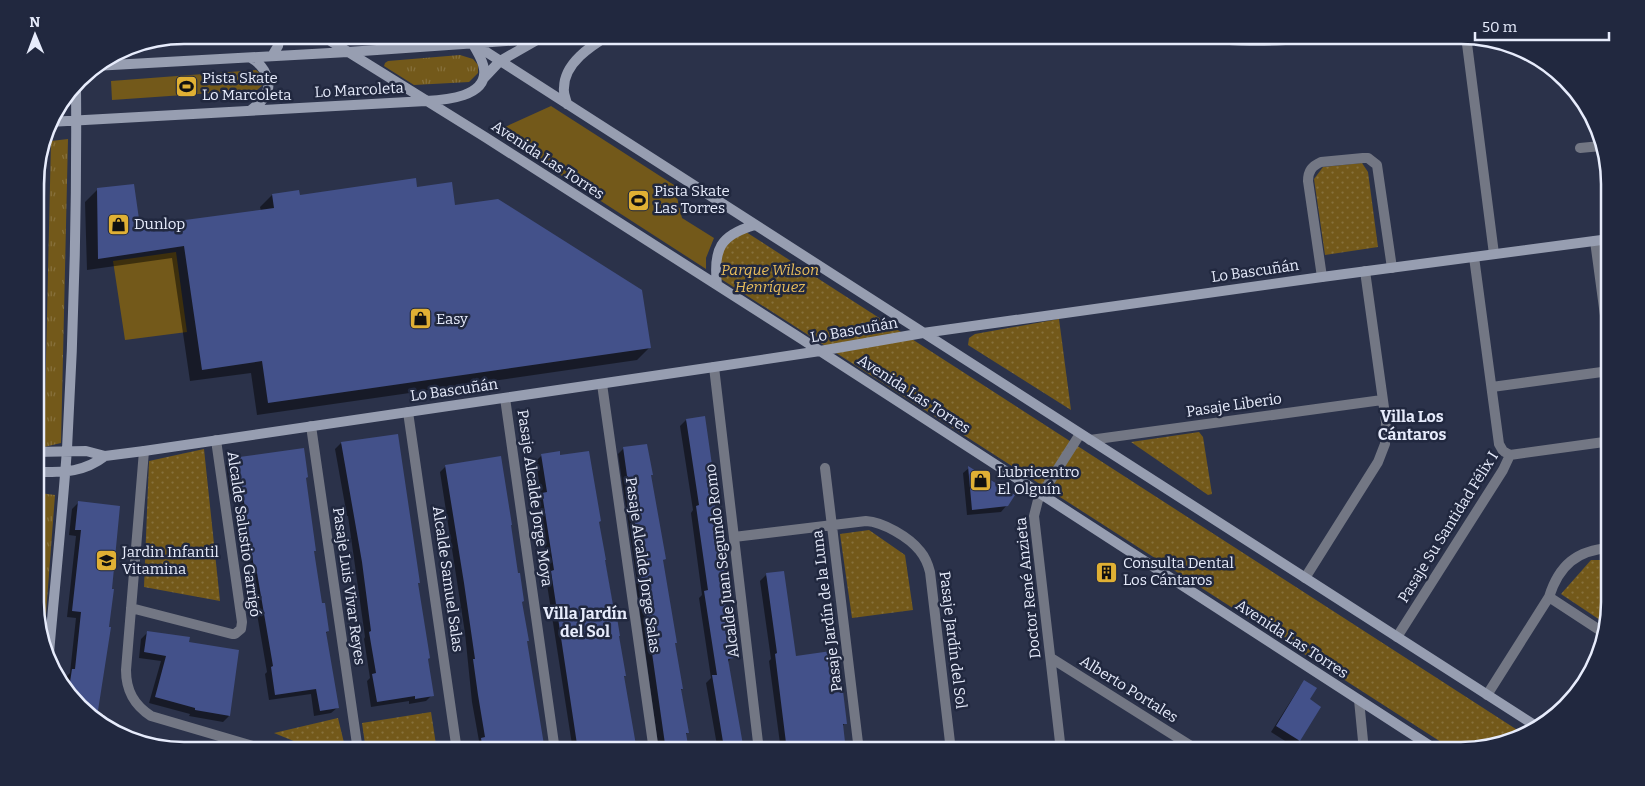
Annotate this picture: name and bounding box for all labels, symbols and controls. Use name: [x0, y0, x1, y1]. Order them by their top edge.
north arrow: [10, 10, 60, 60]
scale bar: [1475, 10, 1609, 42]
text: N: [29, 14, 41, 31]
text: 50 m: [1482, 18, 1518, 36]
place label: Pista Skate Lo Marcoleta: [202, 69, 291, 104]
sports icon: Pista Skate Lo Marcoleta: [174, 75, 198, 99]
street label: Lo Marcoleta: [314, 79, 404, 101]
street label: Avenida Las Torres: [488, 117, 608, 203]
place label: Pista Skate Las Torres: [654, 182, 730, 217]
sports icon: Pista Skate Las Torres: [626, 188, 650, 212]
shop icon: Dunlop: [106, 212, 130, 236]
place label: Dunlop: [134, 215, 185, 233]
street label: Lo Bascuñán: [1210, 256, 1301, 286]
park label: Parque Wilson Henríquez: [721, 261, 819, 296]
shop icon: Easy: [408, 307, 432, 331]
place label: Easy: [436, 310, 468, 328]
street label: Lo Bascuñán: [809, 313, 900, 347]
street label: Avenida Las Torres: [854, 351, 974, 437]
street label: Lo Bascuñán: [409, 375, 500, 405]
street label: Pasaje Liberio: [1185, 389, 1283, 421]
district label: Villa Los Cántaros: [1378, 407, 1446, 444]
street label: Pasaje Alcalde Jorge Moya: [514, 408, 556, 588]
street label: Pasaje Su Santidad Félix I: [1394, 448, 1502, 606]
street label: Alcalde Salustio Garrigó: [223, 450, 265, 618]
street label: Alcalde Juan Segundo Romo: [701, 463, 743, 659]
place label: Lubricentro El Olguín: [997, 463, 1079, 498]
shop icon: Lubricentro El Olguín: [969, 469, 993, 493]
street label: Pasaje Alcalde Jorge Salas: [622, 476, 664, 654]
street label: Alcalde Samuel Salas: [429, 505, 467, 653]
street label: Pasaje Luis Vivar Reyes: [329, 506, 369, 666]
street label: Doctor René Anzieta: [1012, 516, 1044, 660]
street label: Pasaje Jardín de la Luna: [808, 529, 846, 693]
place label: Jardin Infantil Vitamina: [121, 543, 219, 578]
school or university icon: Jardin Infantil Vitamina: [94, 549, 118, 573]
place label: Consulta Dental Los Cántaros: [1123, 554, 1234, 589]
building icon: Consulta Dental Los Cántaros: [1095, 560, 1119, 584]
street label: Pasaje Jardín del Sol: [936, 570, 970, 710]
street label: Avenida Las Torres: [1232, 596, 1352, 682]
district label: Villa Jardín del Sol: [543, 604, 628, 641]
street label: Alberto Portales: [1077, 652, 1181, 726]

